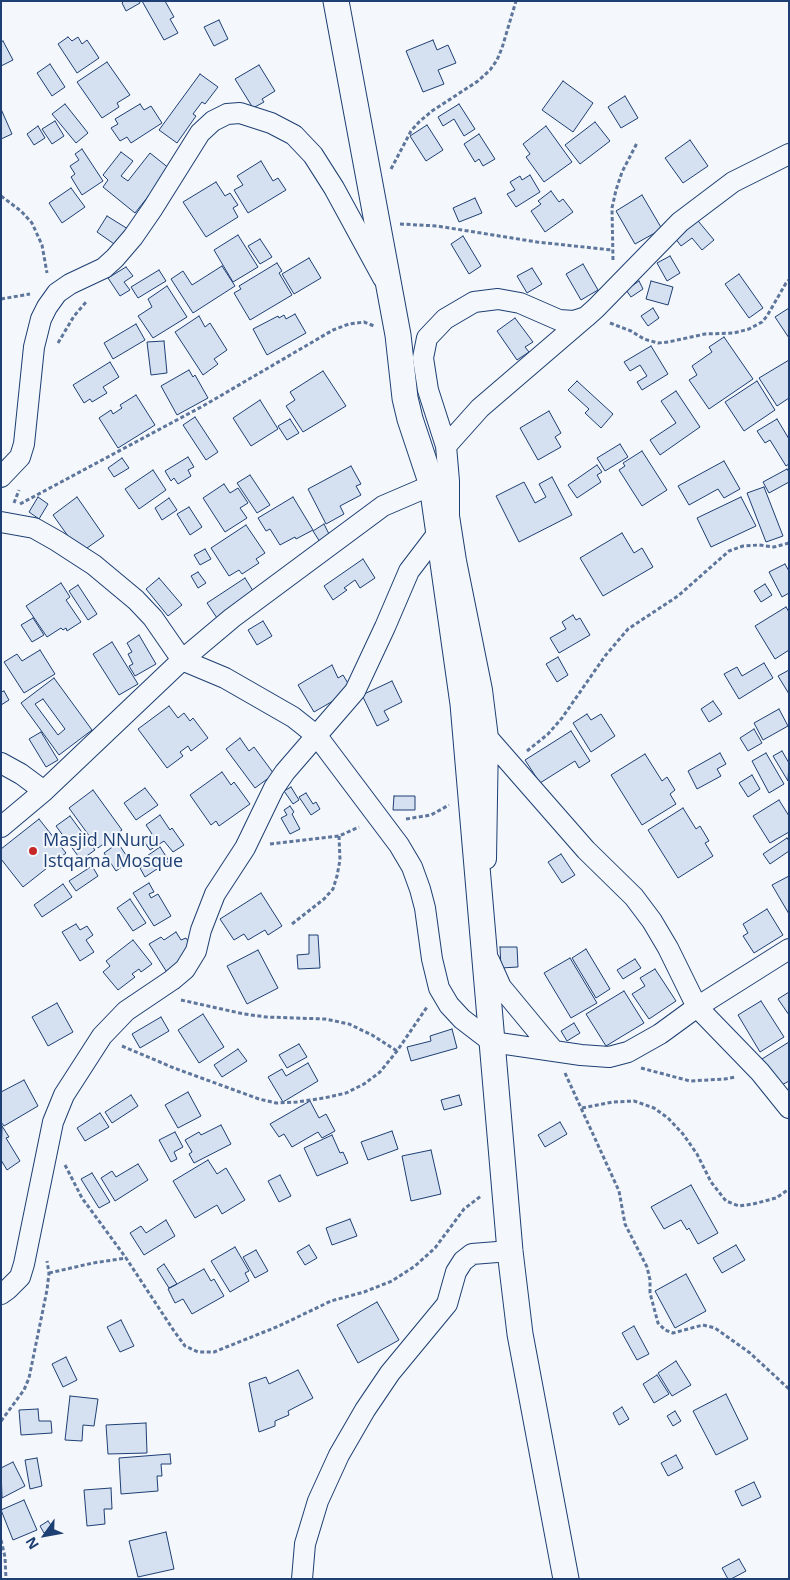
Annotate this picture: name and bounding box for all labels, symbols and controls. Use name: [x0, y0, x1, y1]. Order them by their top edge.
place label: Masjid NNuru Istqama Mosque: [43, 830, 183, 872]
marker: Masjid NNuru Istqama Mosque: [27, 845, 39, 857]
north arrow: [20, 1510, 70, 1560]
text: N: [21, 1533, 43, 1553]

